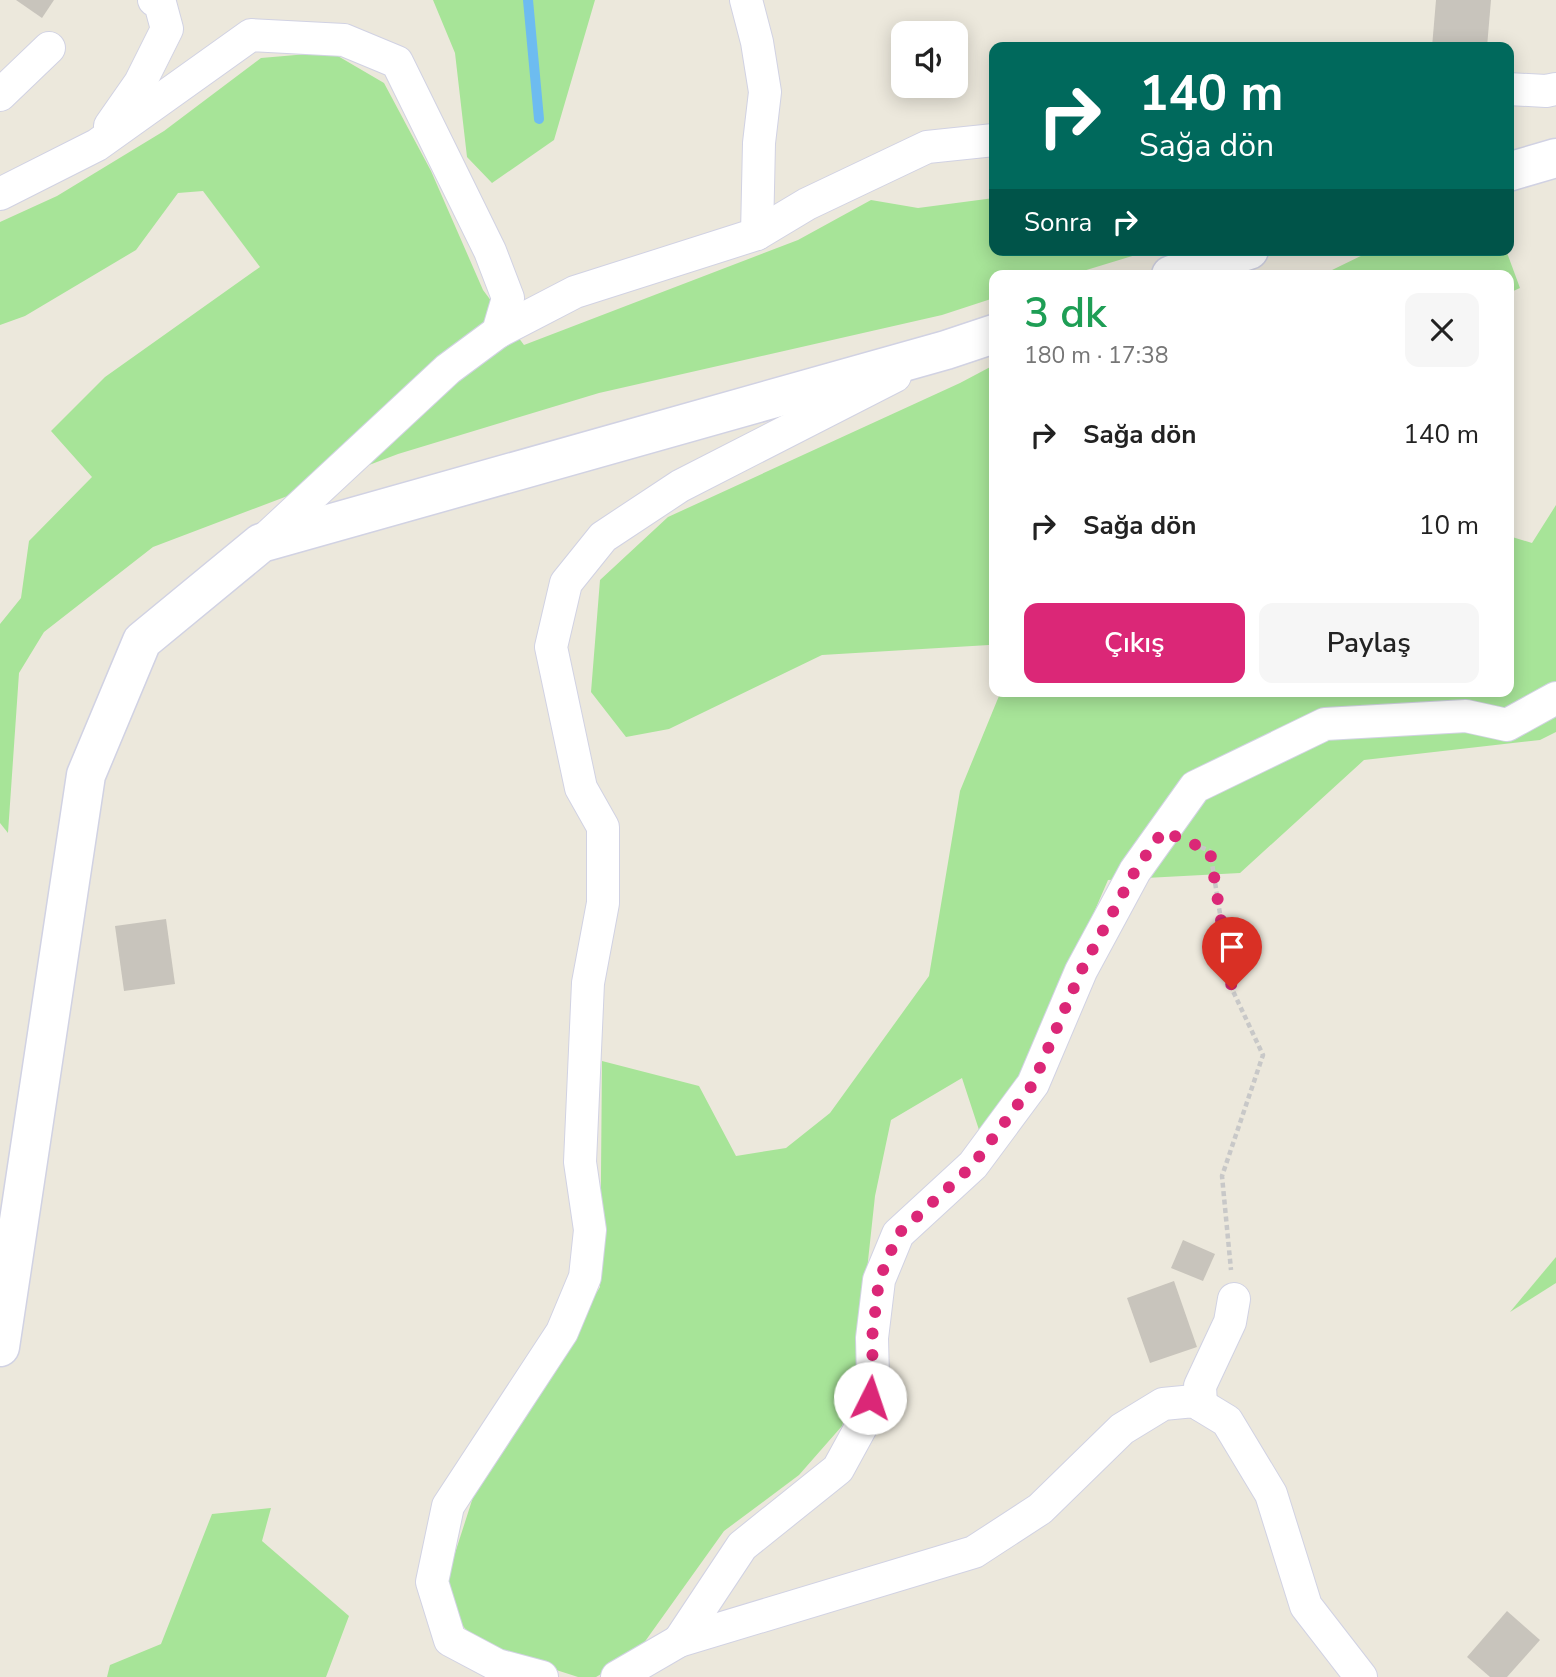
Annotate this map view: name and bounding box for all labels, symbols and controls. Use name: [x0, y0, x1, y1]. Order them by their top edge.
map controls: [891, 21, 968, 98]
button: sound: [891, 21, 968, 98]
text: 140 m: [1139, 60, 1283, 127]
icon: right: [1024, 70, 1115, 161]
text: Sağa dön: [1139, 124, 1274, 167]
icon: right: [1106, 203, 1144, 241]
text: Sonra: [1024, 205, 1092, 240]
text: 3 dk: [1024, 285, 1107, 342]
button: close: [1405, 293, 1479, 367]
text: 180 m · 17:38: [1024, 340, 1169, 371]
icon: right: [1024, 416, 1062, 454]
text: Sağa dön: [1083, 417, 1196, 452]
text: 140 m: [1403, 417, 1479, 452]
icon: right: [1024, 507, 1062, 545]
text: Sağa dön: [1083, 508, 1196, 543]
text: 10 m: [1419, 508, 1479, 543]
button: Çıkış: [1024, 603, 1245, 683]
button: Paylaş: [1259, 603, 1479, 683]
pin: [1202, 917, 1262, 989]
icon: arrive: [1213, 928, 1251, 966]
position arrow: [833, 1361, 907, 1435]

